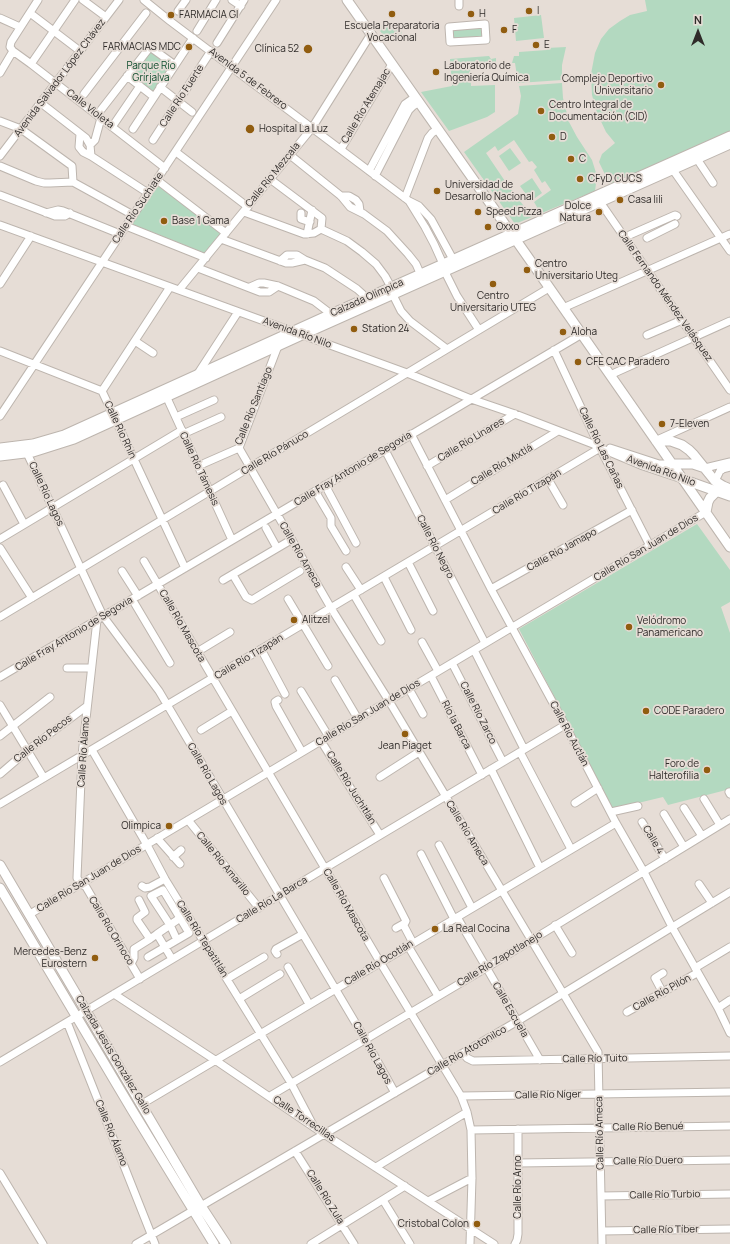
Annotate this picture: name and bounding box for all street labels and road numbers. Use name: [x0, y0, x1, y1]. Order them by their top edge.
street label: Avenida Salvador López Chávez: [12, 17, 108, 139]
street label: Avenida 5 de Febrero: [206, 46, 290, 112]
street label: Calle Río Fuerte: [157, 63, 207, 129]
street label: Calle Río Atemajac: [339, 66, 393, 146]
street label: Calle Violeta: [64, 87, 116, 131]
street label: Calle Río Mezcala: [243, 140, 303, 210]
street label: Calle Río Suchiate: [110, 170, 166, 246]
street label: Calle Fernando Méndez Velásquez: [615, 228, 715, 364]
street label: Calzada Olímpica: [329, 276, 405, 320]
street label: Avenida Río Nilo: [261, 315, 333, 351]
street label: Calle Río Santiago: [233, 365, 275, 447]
street label: Calle Río Rhin: [101, 399, 139, 461]
street label: Calle Río Las Cañas: [576, 405, 626, 491]
street label: Calle Río Linares: [436, 415, 506, 465]
street label: Calle Río Pánuco: [239, 428, 311, 478]
street label: Calle Fray Antonio de Segovia: [292, 429, 414, 509]
street label: Calle Río Támesis: [177, 430, 221, 508]
street label: Calle Río Mixtlá: [469, 442, 535, 488]
street label: Avenida Río Nilo: [625, 453, 697, 489]
street label: Calle Río Lagos: [26, 460, 66, 528]
street label: Calle Río Tizapán: [490, 467, 564, 517]
street label: Calle Río San Juan de Dios: [592, 512, 700, 584]
street label: Calle Río Negro: [414, 513, 456, 581]
street label: Calle Río Ameca: [276, 520, 324, 590]
street label: Calle Río Jamapo: [525, 526, 599, 574]
street label: Calle Río Mascota: [156, 588, 208, 664]
street label: Calle Fray Antonio de Segovia: [13, 594, 135, 674]
street label: Calle Río Tizapán: [212, 632, 286, 682]
street label: Calle Río San Juan de Dios: [314, 677, 422, 749]
street label: Calle Río Zarco: [457, 680, 499, 746]
street label: Río la Barca: [439, 699, 473, 751]
street label: Calle Río Autlán: [547, 699, 591, 769]
street label: Calle Río Pecos: [12, 713, 74, 765]
street label: Calle Río Álamo: [76, 716, 92, 788]
street label: Calle Río Lagos: [184, 741, 230, 807]
street label: Calle Río Juchitlán: [324, 749, 378, 827]
street label: Calle Río Ameca: [443, 798, 491, 868]
street label: Calle 4: [640, 824, 666, 856]
street label: Calle Río Amarillo: [194, 830, 252, 898]
street label: Calle Río San Juan de Dios: [35, 843, 143, 915]
street label: Calle Río Mascota: [320, 867, 372, 943]
street label: Calle Río La Barca: [234, 874, 310, 926]
street label: Calle Río Orinoco: [86, 894, 136, 968]
street label: Calle Río Tepatitlán: [174, 898, 230, 980]
street label: Calle Río Zapotlanejo: [455, 929, 545, 989]
street label: Calle Río Ocotlán: [342, 938, 416, 988]
street label: Calle Río Pilón: [631, 972, 693, 1014]
street label: Calle Escuela: [489, 980, 531, 1040]
street label: Calzada Jesús González Gallo: [73, 994, 153, 1116]
street label: Calle Río Lagos: [350, 1020, 394, 1086]
street label: Calle Río Atotonilco: [425, 1023, 509, 1079]
street label: Calle Río Tuito: [562, 1052, 628, 1066]
street label: Calle Río Níger: [515, 1088, 581, 1102]
street label: Calle Torrecillas: [271, 1094, 337, 1144]
street label: Calle Río Ameca: [593, 1096, 607, 1170]
street label: Calle Río Álamo: [92, 1098, 130, 1168]
street label: Calle Río Benué: [612, 1120, 684, 1134]
street label: Calle Río Duero: [613, 1154, 683, 1168]
street label: Calle Río Arno: [512, 1155, 524, 1219]
street label: Calle Río Zula: [304, 1168, 346, 1226]
street label: Calle Río Turbio: [629, 1188, 701, 1202]
street label: Calle Río Tíber: [633, 1223, 699, 1237]

